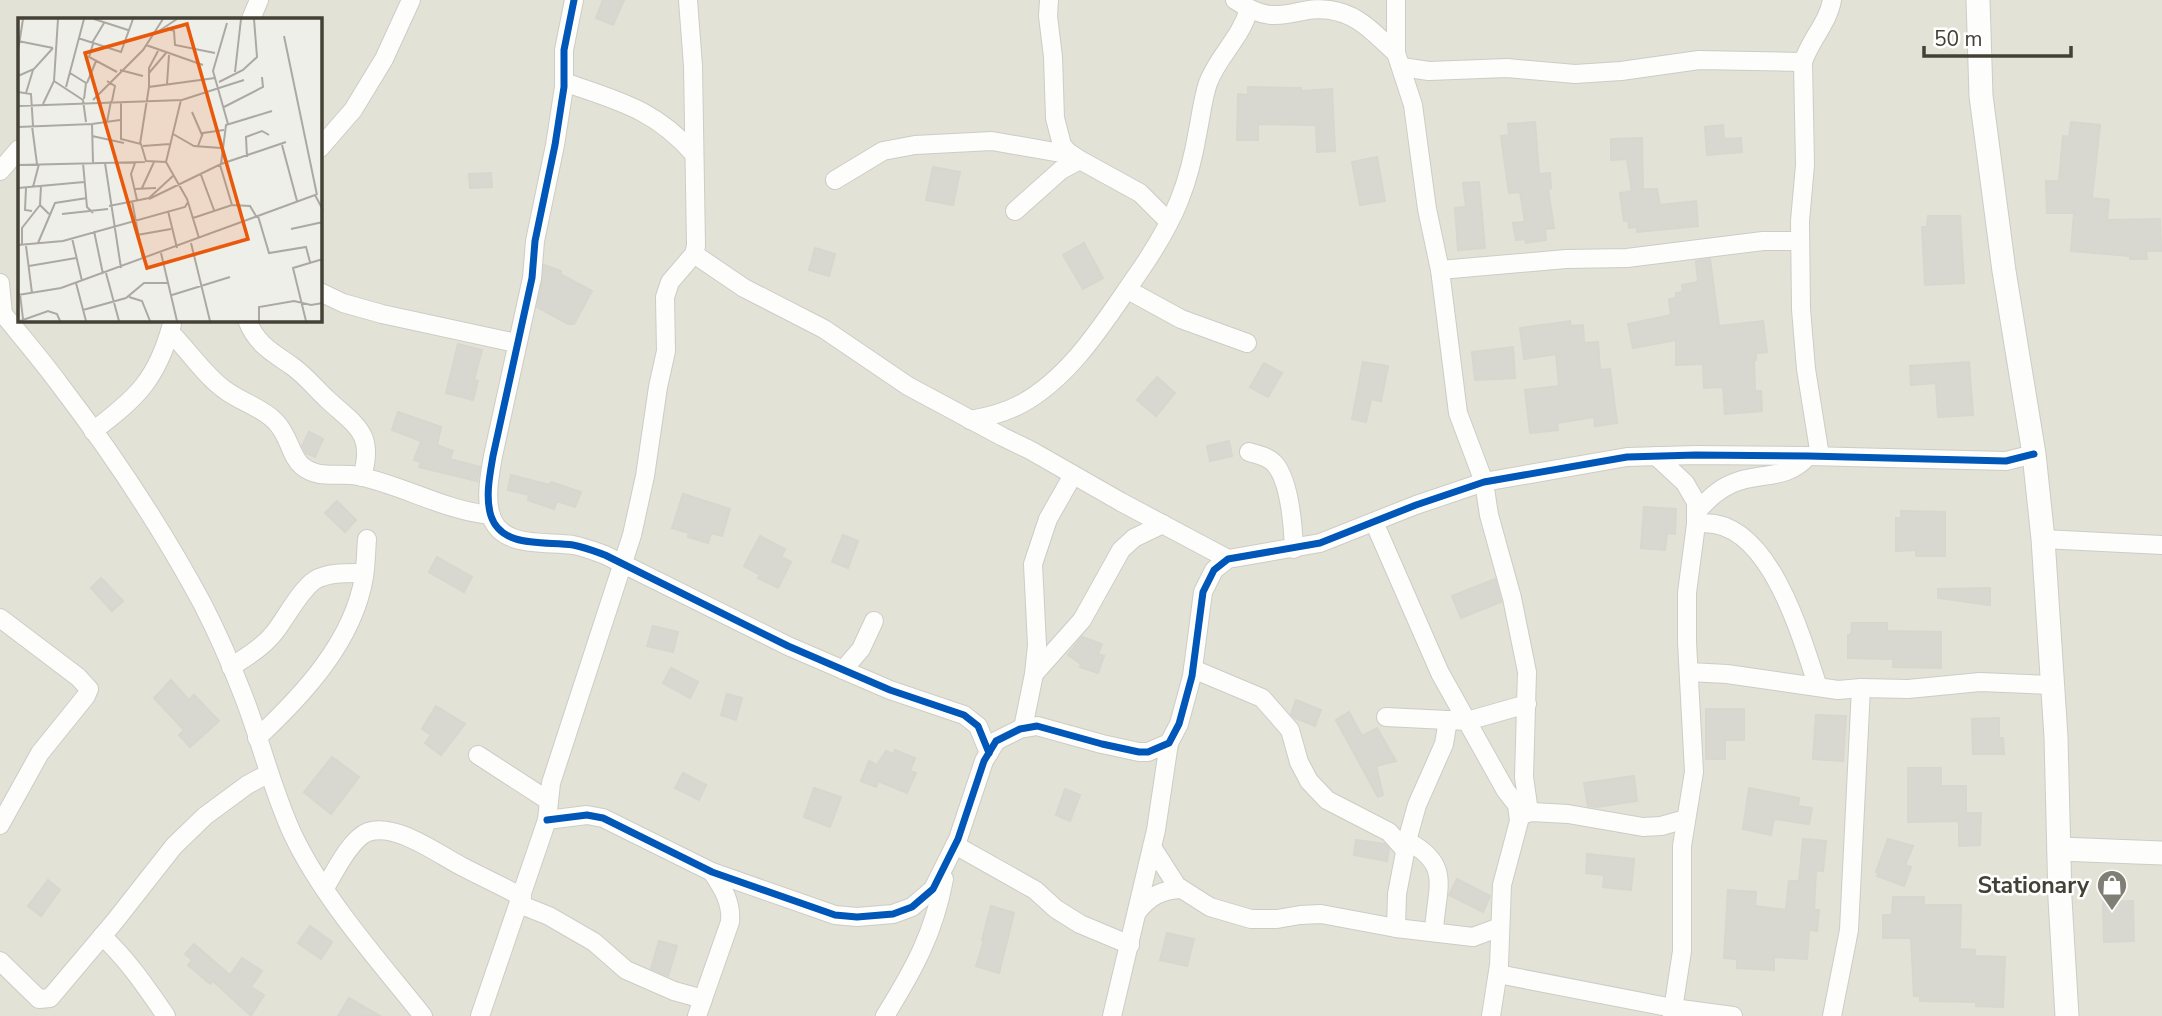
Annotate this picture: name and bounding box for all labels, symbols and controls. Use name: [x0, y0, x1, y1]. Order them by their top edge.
scale bar: [1924, 14, 2071, 58]
inset map: [18, 18, 322, 322]
text: 50 m: [1934, 25, 1983, 53]
shop icon: Stationary: [2095, 868, 2129, 912]
place label: Stationary: [1977, 870, 2090, 901]

